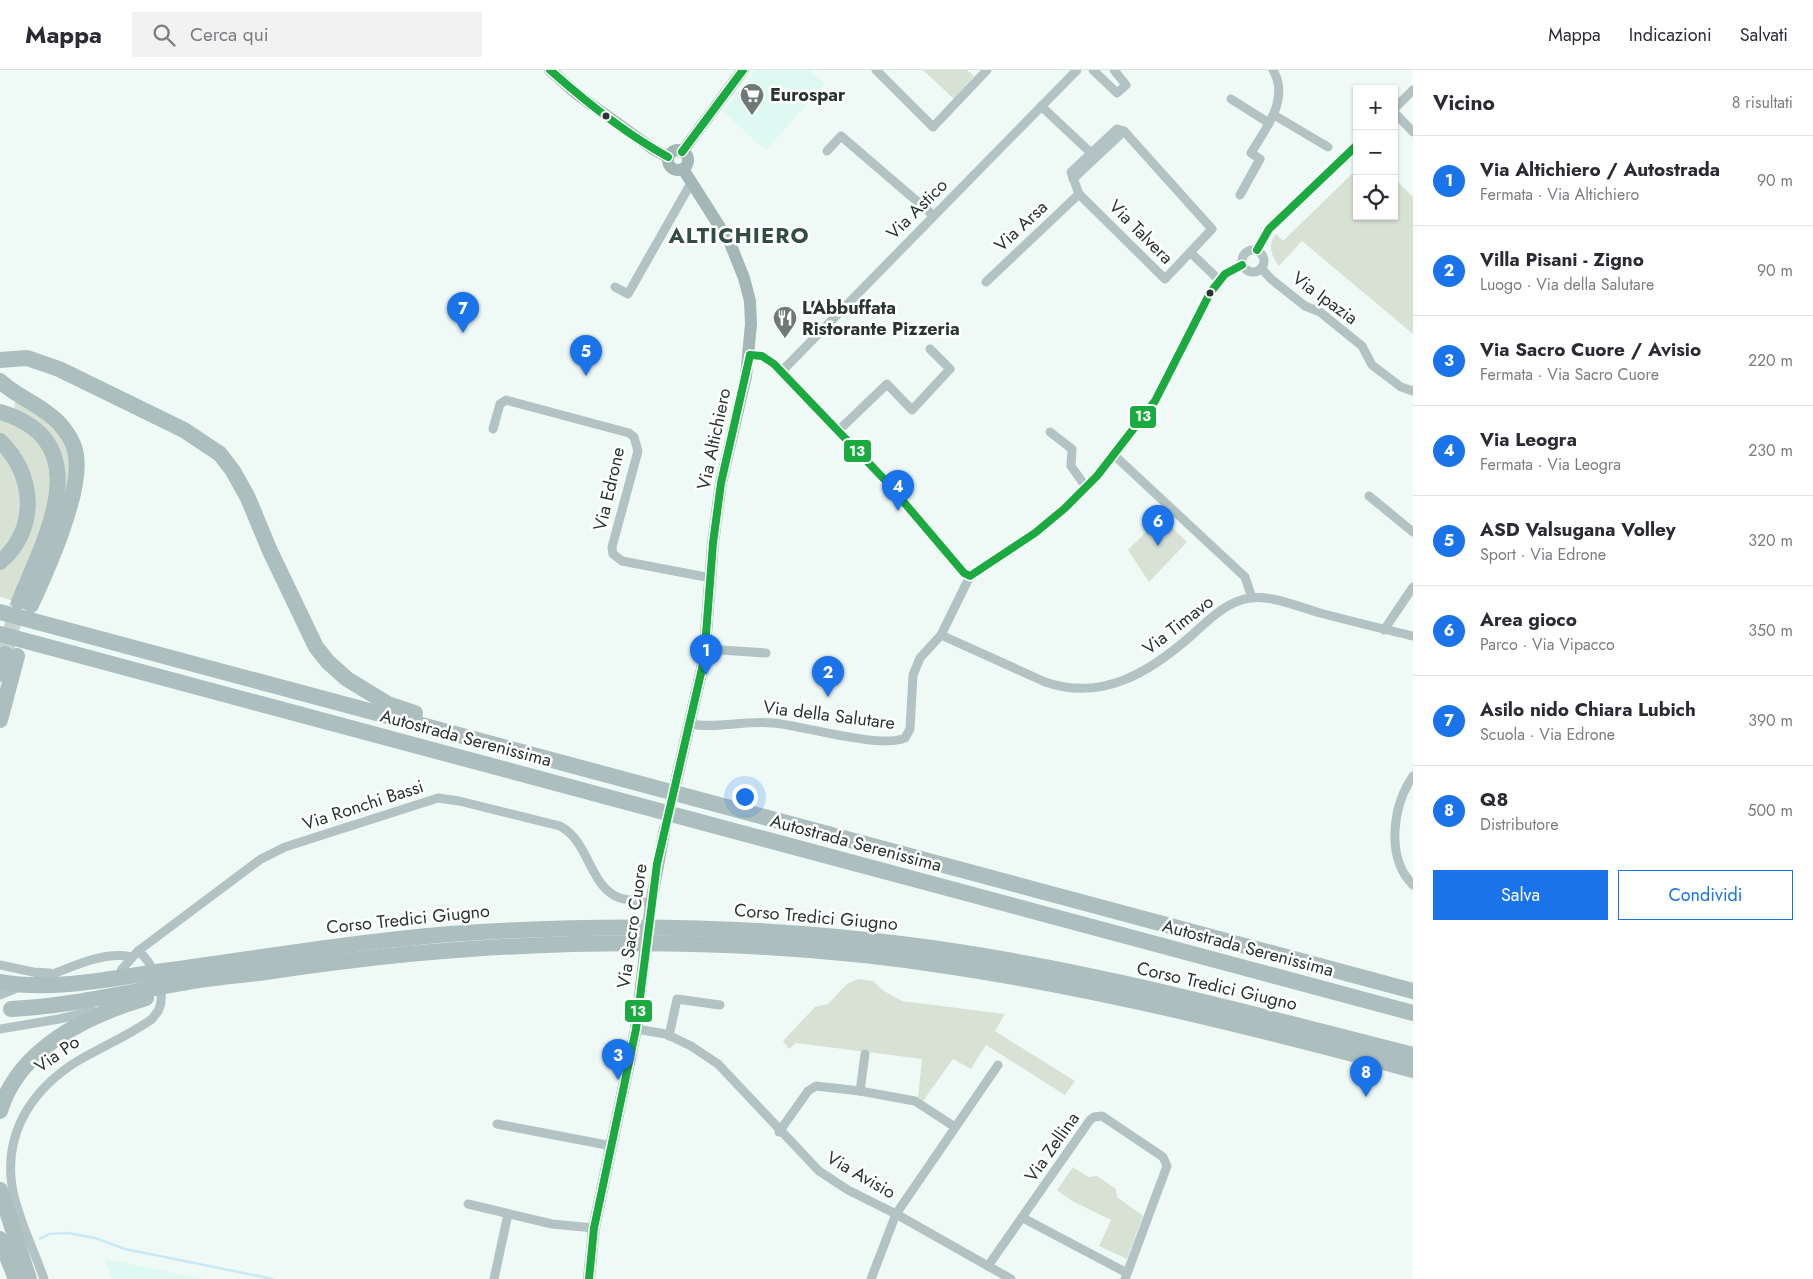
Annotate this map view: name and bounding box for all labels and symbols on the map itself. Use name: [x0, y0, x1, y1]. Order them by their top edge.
supermarket icon: Eurospar: [739, 82, 765, 116]
place label: Eurospar: [770, 82, 846, 108]
unlabelled marker: [601, 111, 611, 121]
street label: Via Astico: [881, 172, 954, 245]
street label: Via Arsa: [989, 194, 1053, 258]
street label: Via Talvera: [1103, 194, 1179, 270]
district label: ALTICHIERO: [668, 219, 809, 251]
street label: Via Ipazia: [1287, 265, 1363, 331]
unlabelled marker: [1205, 288, 1215, 298]
pin: 7: [447, 292, 479, 333]
place label: L'Abbuffata Ristorante Pizzeria: [802, 295, 960, 342]
restaurant icon: L'Abbuffata Ristorante Pizzeria: [772, 305, 798, 339]
pin: 5: [570, 335, 602, 376]
street label: Via Altichiero: [691, 386, 737, 492]
line badge: 13: [1129, 405, 1157, 429]
text: 13: [1135, 406, 1151, 426]
line badge: 13: [843, 439, 872, 463]
text: 13: [849, 441, 865, 461]
street label: Via Edrone: [587, 445, 631, 533]
pin: 4: [882, 470, 914, 511]
pin: 6: [1142, 505, 1174, 546]
street label: Via Timavo: [1137, 589, 1219, 661]
pin: 1: [690, 634, 722, 675]
pin: 2: [812, 656, 844, 697]
street label: Via della Salutare: [762, 694, 896, 736]
street label: Autostrada Serenissima: [378, 703, 554, 773]
street label: Via Ronchi Bassi: [299, 773, 427, 837]
your location: [732, 784, 758, 810]
street label: Autostrada Serenissima: [768, 808, 944, 878]
street label: Via Sacro Cuore: [610, 862, 654, 990]
street label: Corso Tredici Giugno: [325, 897, 491, 941]
street label: Corso Tredici Giugno: [733, 897, 899, 937]
street label: Autostrada Serenissima: [1160, 913, 1336, 983]
street label: Corso Tredici Giugno: [1134, 955, 1300, 1017]
line badge: 13: [624, 999, 653, 1023]
text: 13: [630, 1001, 646, 1021]
street label: Via Po: [29, 1029, 85, 1079]
pin: 3: [602, 1039, 634, 1080]
pin: 8: [1350, 1056, 1382, 1097]
street label: Via Zellina: [1018, 1107, 1086, 1187]
street label: Via Avisio: [822, 1145, 901, 1205]

